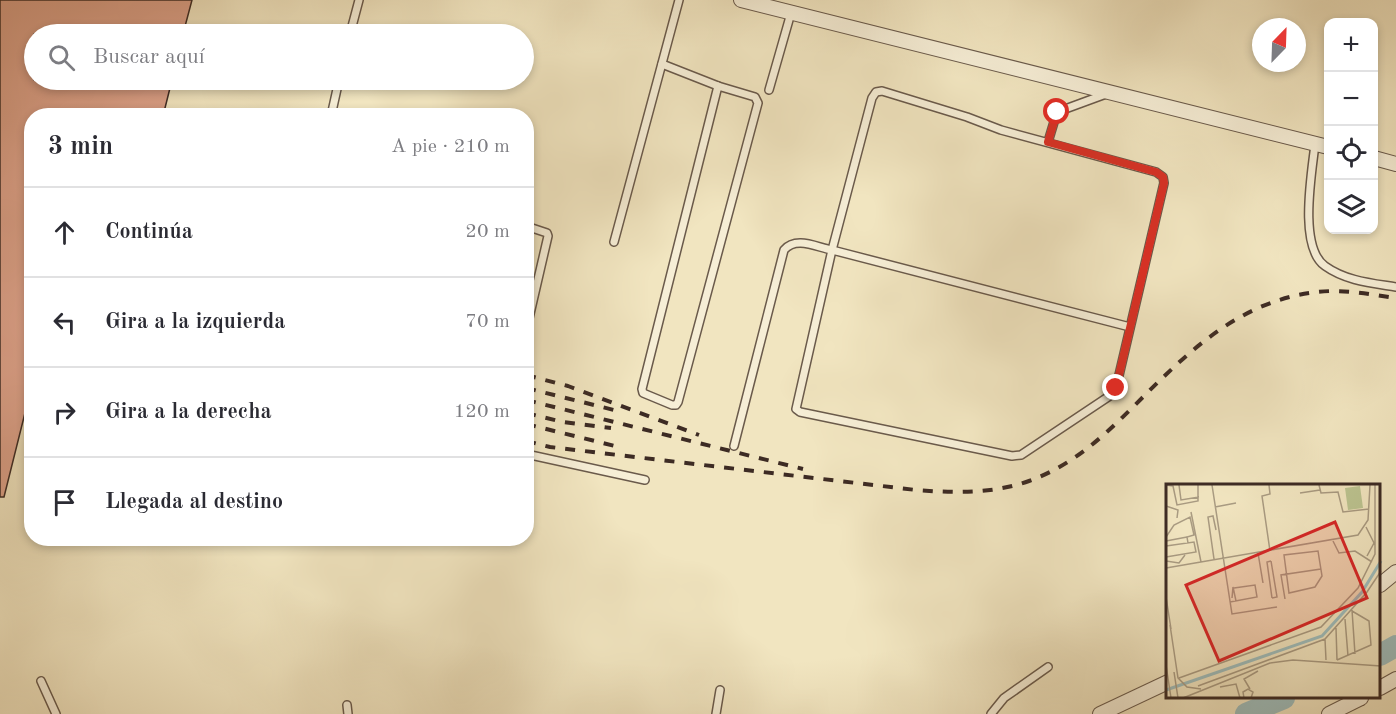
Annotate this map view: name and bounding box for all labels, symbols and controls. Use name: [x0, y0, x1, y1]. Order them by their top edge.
north arrow: [1252, 18, 1306, 72]
map controls: [1324, 18, 1378, 234]
button: +: [1324, 18, 1378, 72]
search box: [24, 24, 534, 90]
icon: search: [45, 41, 78, 74]
text: Buscar aquí: [93, 46, 205, 68]
button: −: [1324, 72, 1378, 126]
route start: [1043, 98, 1069, 124]
button: locate: [1324, 126, 1378, 180]
text: 3 min: [48, 134, 113, 160]
text: A pie · 210 m: [391, 137, 510, 157]
button: layers: [1324, 180, 1378, 234]
icon: ahead: [48, 216, 81, 249]
text: Continúa: [105, 221, 193, 243]
text: 20 m: [465, 222, 510, 242]
icon: left: [48, 306, 81, 339]
text: Gira a la izquierda: [105, 311, 285, 333]
text: 70 m: [465, 312, 510, 332]
route end: [1102, 374, 1128, 400]
icon: right: [48, 396, 81, 429]
text: Gira a la derecha: [105, 401, 272, 423]
text: 120 m: [454, 402, 510, 422]
inset map: [1166, 484, 1381, 699]
icon: arrive: [48, 486, 81, 519]
text: Llegada al destino: [105, 491, 283, 513]

